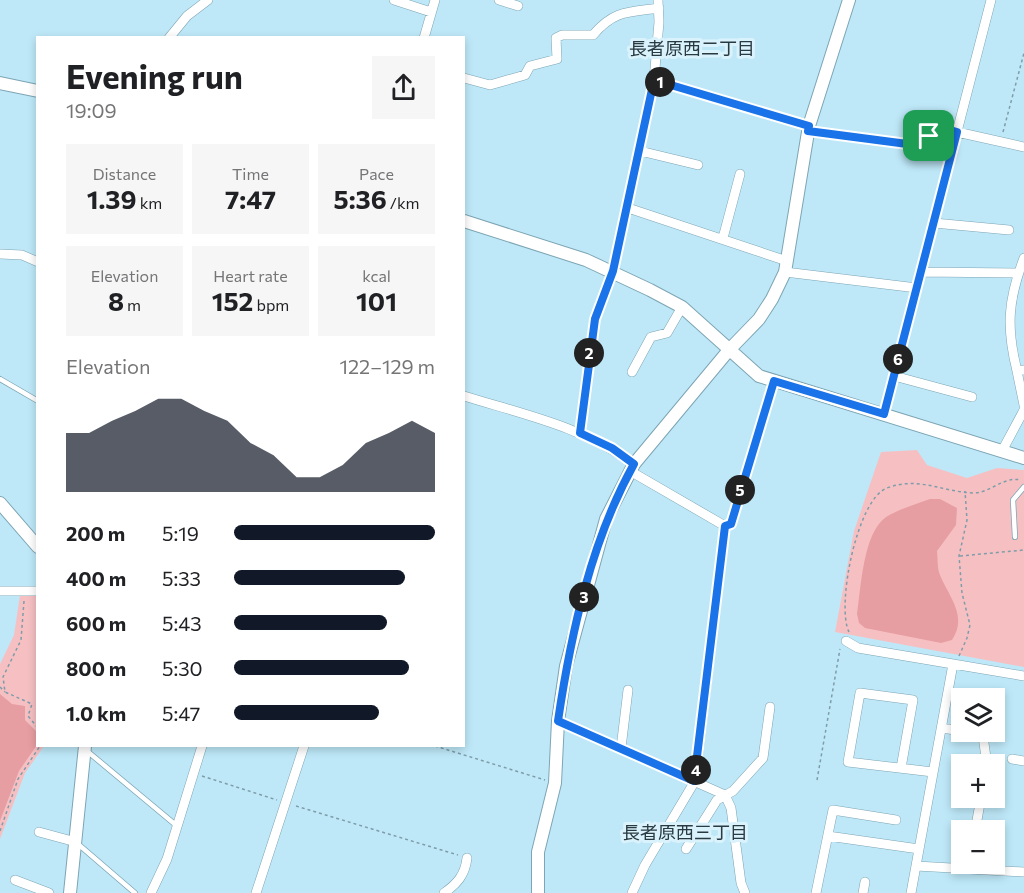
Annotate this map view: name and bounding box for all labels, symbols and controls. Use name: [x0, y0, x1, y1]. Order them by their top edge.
district label: 長者原西二丁目: [629, 37, 755, 59]
text: Evening run: [66, 55, 243, 96]
button: share: [372, 56, 435, 119]
pin: 1: [645, 67, 675, 97]
text: 1: [656, 72, 664, 91]
text: 19:09: [66, 98, 117, 122]
pin: [903, 110, 954, 161]
icon: arrive: [912, 119, 945, 152]
text: Distance: [93, 164, 156, 183]
text: Time: [232, 164, 269, 183]
text: Pace: [359, 164, 394, 183]
text: 1.39: [87, 183, 137, 214]
text: 7:47: [225, 183, 276, 214]
text: 5:36: [333, 183, 387, 214]
text: km: [137, 193, 162, 212]
text: /km: [387, 193, 420, 212]
text: Elevation: [91, 266, 158, 285]
text: Heart rate: [213, 266, 288, 285]
text: kcal: [362, 266, 391, 285]
text: 8: [108, 285, 124, 316]
text: 152: [212, 285, 253, 316]
text: 101: [356, 285, 397, 316]
text: m: [124, 295, 141, 314]
text: bpm: [253, 295, 289, 314]
pin: 2: [574, 338, 604, 368]
text: 2: [584, 343, 594, 362]
pin: 6: [883, 344, 913, 374]
text: 6: [893, 349, 903, 368]
text: Elevation: [66, 354, 151, 378]
text: 122–129 m: [339, 354, 435, 378]
pin: 5: [725, 475, 755, 505]
text: 5: [735, 480, 745, 499]
text: 200 m: [66, 521, 125, 545]
text: 5:19: [162, 521, 199, 545]
text: 400 m: [66, 566, 126, 590]
text: 5:33: [162, 566, 201, 590]
pin: 3: [569, 582, 599, 612]
text: 3: [579, 587, 589, 606]
text: 600 m: [66, 611, 126, 635]
text: 5:43: [162, 611, 202, 635]
text: 800 m: [66, 656, 126, 680]
text: 5:30: [162, 656, 203, 680]
map controls: [951, 688, 1005, 874]
button: layers: [951, 688, 1005, 742]
text: 1.0 km: [66, 701, 126, 725]
text: 5:47: [162, 701, 200, 725]
button: +: [951, 754, 1005, 808]
pin: 4: [681, 755, 711, 785]
text: 4: [691, 760, 701, 779]
button: −: [951, 820, 1005, 874]
district label: 長者原西三丁目: [622, 821, 748, 843]

